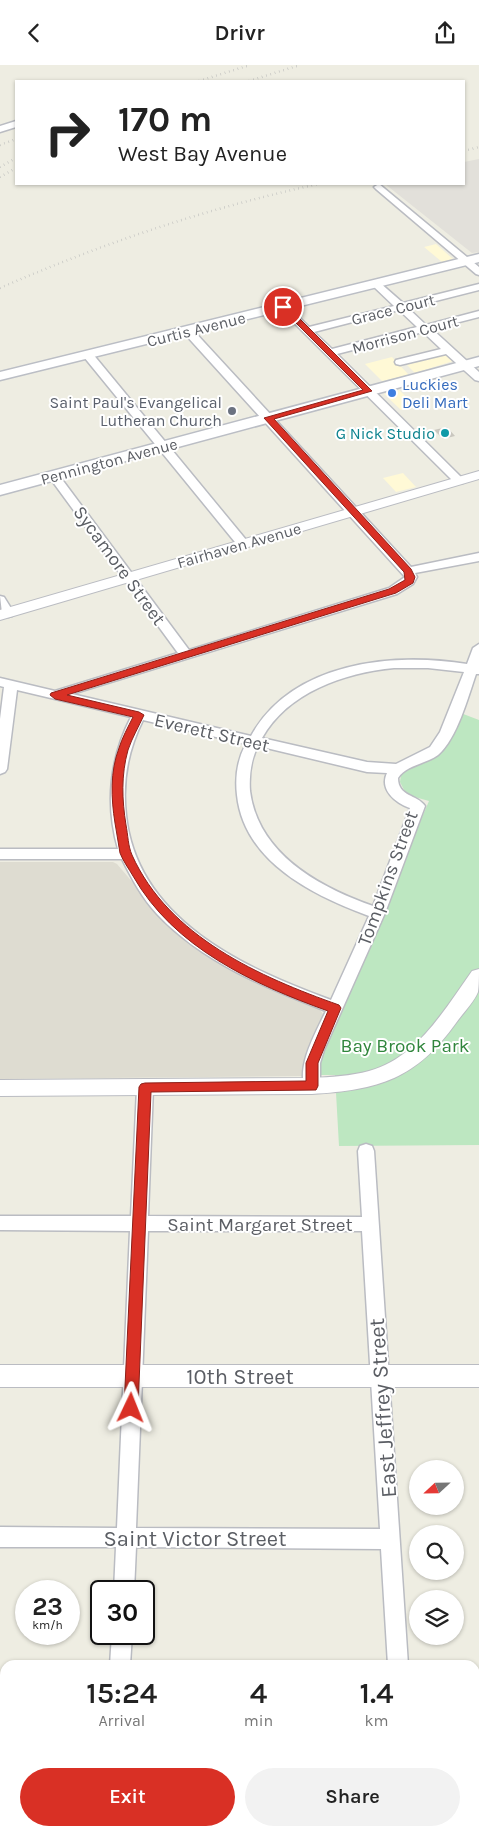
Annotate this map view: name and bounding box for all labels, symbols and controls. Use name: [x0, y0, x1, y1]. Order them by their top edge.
icon: back: [20, 19, 48, 47]
icon: share: [431, 19, 459, 47]
text: Drivr: [214, 20, 265, 46]
text: 170 m: [118, 99, 212, 140]
icon: right: [35, 100, 100, 165]
text: West Bay Avenue: [118, 141, 287, 167]
pin: [262, 286, 304, 328]
street label: Grace Court: [349, 290, 437, 329]
icon: arrive: [269, 293, 297, 321]
street label: Curtis Avenue: [145, 308, 247, 351]
street label: Morrison Court: [350, 311, 460, 358]
place label: Luckies Deli Mart: [402, 375, 468, 412]
marker: Luckies Deli Mart: [386, 387, 398, 399]
place label: Saint Paul's Evangelical Lutheran Church: [50, 393, 222, 430]
marker: Saint Paul's Evangelical Lutheran Church: [226, 405, 238, 417]
place label: G Nick Studio: [336, 424, 435, 443]
marker: G Nick Studio: [439, 427, 451, 439]
street label: Pennington Avenue: [39, 434, 180, 489]
street label: Sycamore Street: [69, 502, 170, 630]
street label: Fairhaven Avenue: [175, 519, 303, 572]
street label: Everett Street: [152, 709, 272, 757]
street label: Tompkins Street: [353, 808, 423, 949]
park label: Bay Brook Park: [341, 1035, 470, 1057]
street label: Saint Margaret Street: [167, 1214, 353, 1236]
street label: East Jeffrey Street: [364, 1317, 402, 1499]
street label: 10th Street: [186, 1364, 294, 1390]
position arrow: [104, 1381, 156, 1433]
north arrow: [409, 1460, 464, 1515]
map controls: [409, 1460, 464, 1645]
button: search: [409, 1525, 464, 1580]
street label: Saint Victor Street: [104, 1526, 286, 1552]
speed limit sign: 30: [90, 1580, 155, 1645]
button: layers: [409, 1590, 464, 1645]
text: 23: [32, 1592, 63, 1621]
text: km/h: [32, 1618, 63, 1632]
text: 15:24: [86, 1675, 157, 1711]
text: 4: [250, 1675, 267, 1711]
text: 1.4: [359, 1675, 394, 1711]
text: Arrival: [98, 1711, 145, 1730]
text: min: [244, 1711, 273, 1730]
text: km: [365, 1711, 389, 1730]
button: Exit: [20, 1768, 235, 1826]
button: Share: [245, 1768, 460, 1826]

